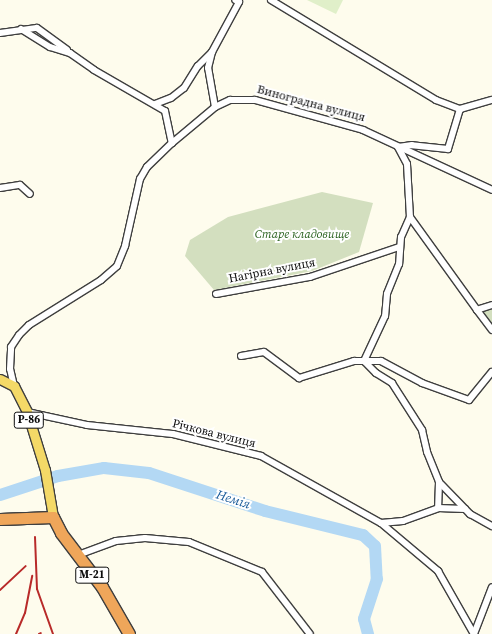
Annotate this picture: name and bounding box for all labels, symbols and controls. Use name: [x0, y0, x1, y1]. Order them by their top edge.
street label: Виноградна вулиця: [255, 83, 367, 125]
park label: Старе кладовище: [255, 228, 349, 242]
street label: Нагірна вулиця: [228, 256, 316, 286]
road number: Р-86: [13, 411, 45, 429]
street label: Річкова вулиця: [171, 417, 257, 451]
water label: Немія: [214, 487, 252, 513]
road number: М-21: [75, 566, 109, 584]

